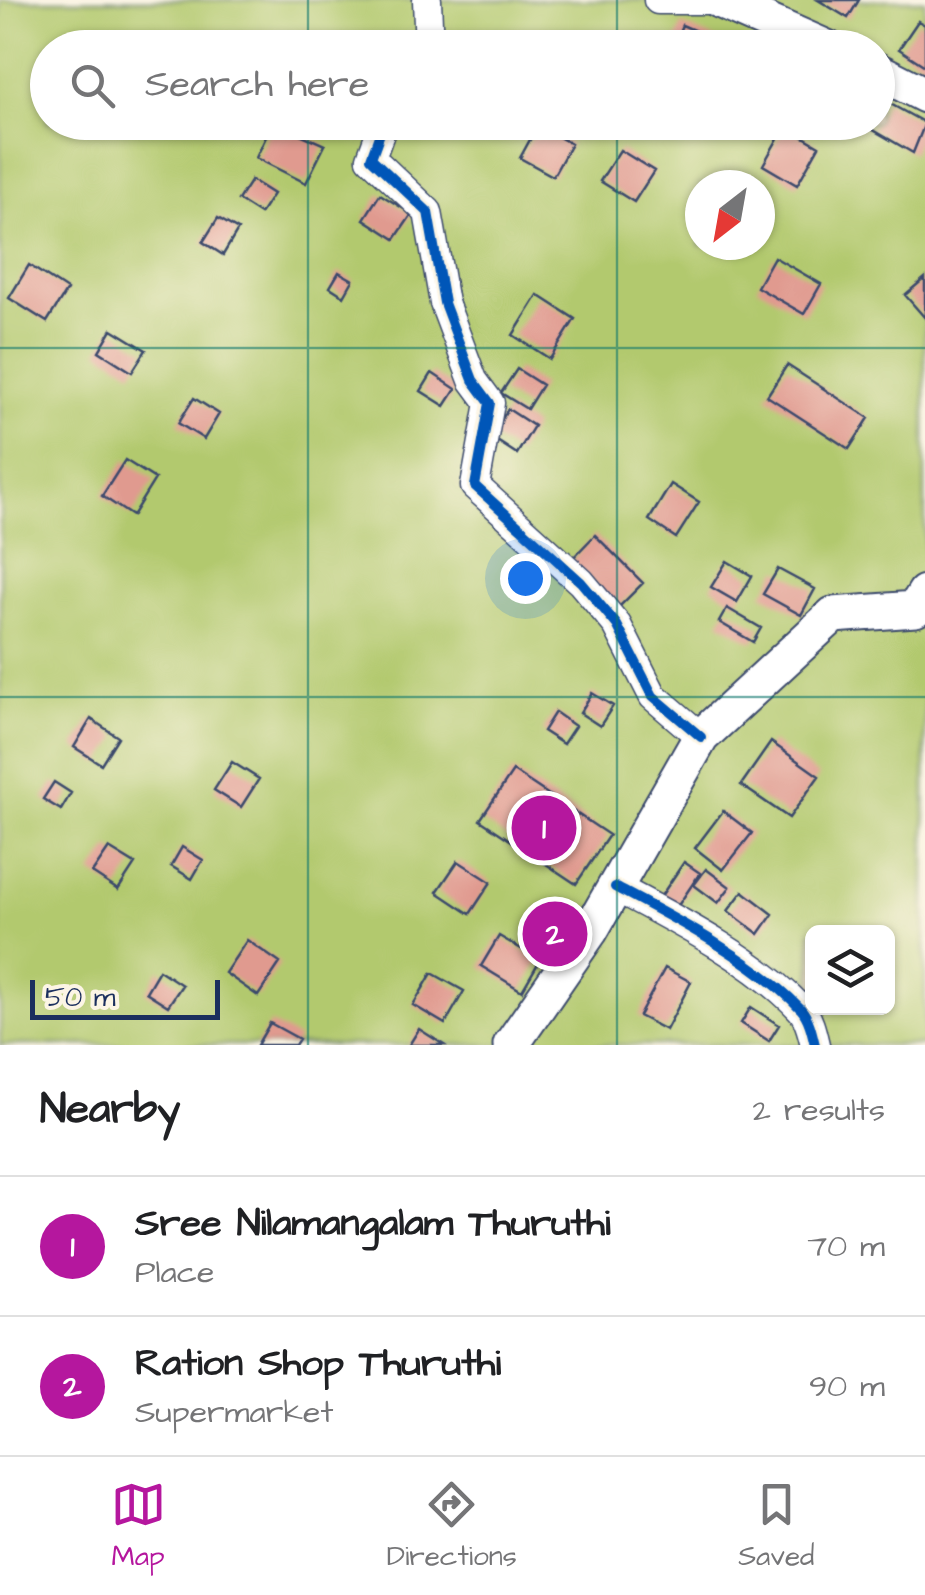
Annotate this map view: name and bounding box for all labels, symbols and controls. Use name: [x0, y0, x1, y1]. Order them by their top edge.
search box: [30, 30, 895, 140]
icon: search: [65, 58, 120, 113]
text: Search here: [145, 59, 369, 111]
north arrow: [685, 170, 775, 260]
your location: [500, 553, 551, 604]
pin: 1: [512, 790, 576, 866]
pin: 2: [522, 896, 588, 972]
map controls: [805, 925, 895, 1015]
button: layers: [805, 925, 895, 1015]
scale bar: [30, 975, 220, 1020]
text: 50 m: [45, 978, 116, 1017]
text: Nearby: [40, 1081, 180, 1139]
text: 2 results: [753, 1088, 885, 1133]
text: Sree Nilamangalam Thuruthi: [135, 1198, 611, 1250]
text: 1: [70, 1224, 75, 1269]
text: 70 m: [807, 1224, 885, 1269]
text: Place: [135, 1250, 214, 1295]
text: Ration Shop Thuruthi: [135, 1338, 501, 1390]
text: 2: [63, 1364, 82, 1409]
text: 90 m: [809, 1364, 885, 1409]
text: Supermarket: [135, 1390, 333, 1435]
tab: Map: [111, 1477, 166, 1576]
tab: Directions: [387, 1477, 517, 1576]
tab: Saved: [738, 1477, 814, 1576]

